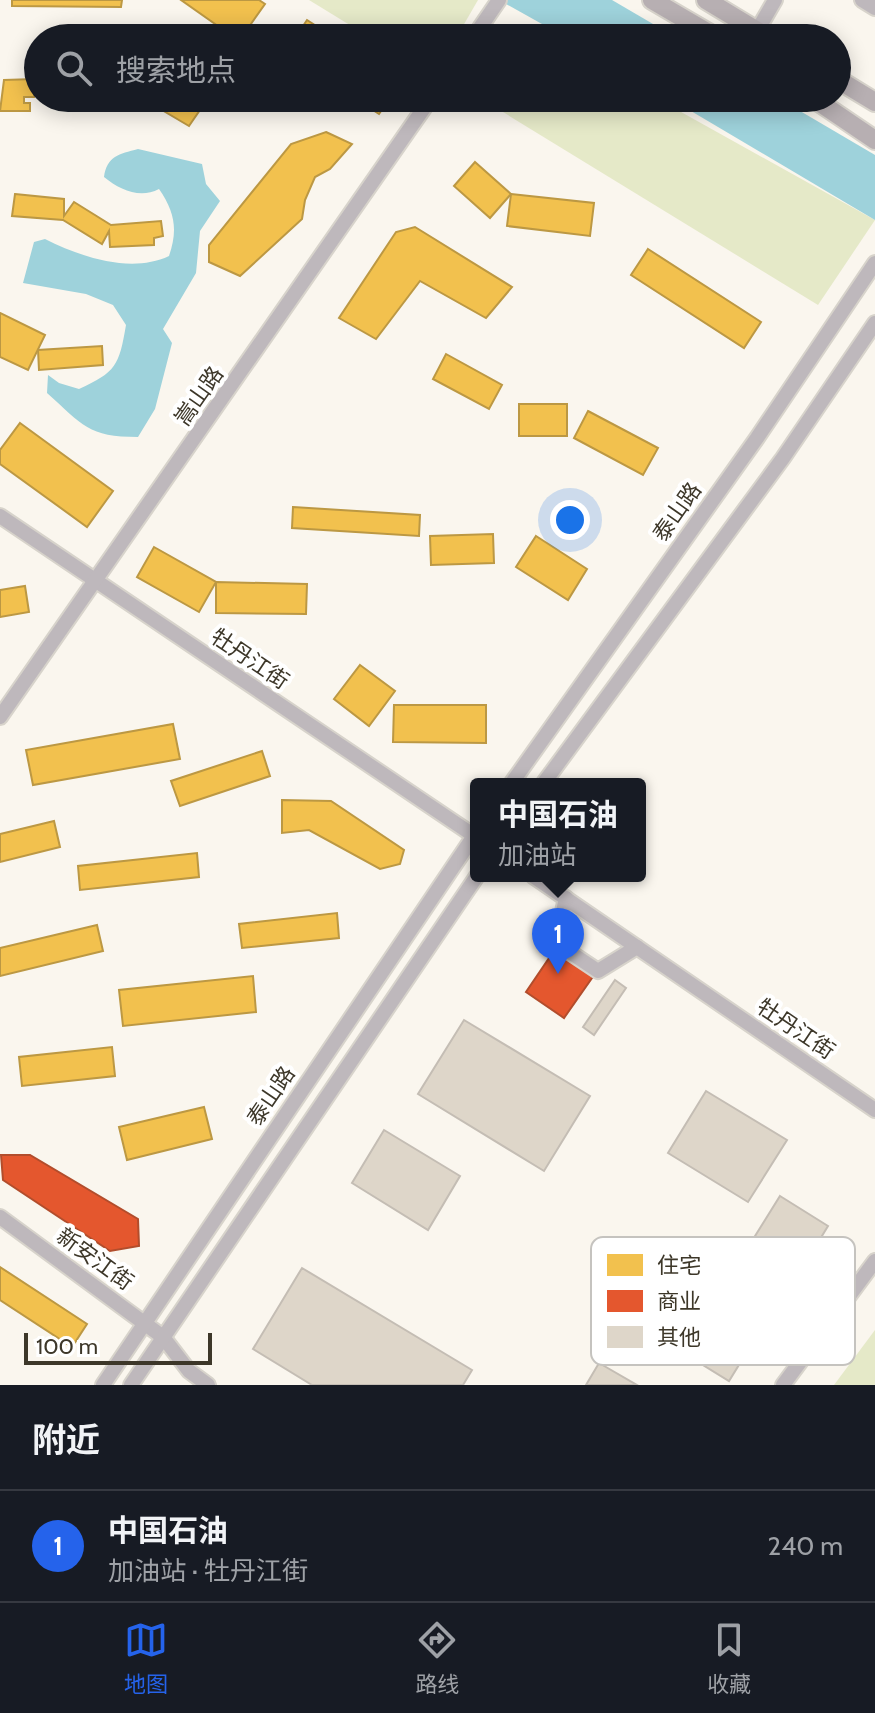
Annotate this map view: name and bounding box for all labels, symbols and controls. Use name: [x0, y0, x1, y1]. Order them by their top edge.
search box: [24, 24, 851, 112]
icon: search: [52, 46, 96, 90]
text: 搜索地点: [116, 52, 236, 89]
street label: 嵩山路: [169, 361, 229, 431]
street label: 泰山路: [647, 477, 707, 547]
your location: [550, 500, 590, 540]
street label: 牡丹江街: [206, 623, 294, 695]
popup: [470, 778, 646, 882]
text: 中国石油: [498, 796, 618, 833]
text: 加油站: [498, 839, 576, 871]
pin: 1: [532, 908, 584, 974]
street label: 牡丹江街: [752, 993, 840, 1065]
street label: 泰山路: [241, 1061, 301, 1131]
street label: 新安江街: [51, 1222, 139, 1296]
legend: [591, 1237, 855, 1365]
text: 住宅: [657, 1252, 701, 1279]
text: 商业: [657, 1288, 701, 1315]
text: 其他: [657, 1324, 701, 1351]
scale bar: [24, 1329, 212, 1365]
text: 100 m: [36, 1333, 98, 1360]
text: 附近: [32, 1419, 100, 1461]
text: 中国石油: [108, 1512, 228, 1549]
text: 1: [53, 1530, 63, 1562]
text: 240 m: [768, 1530, 843, 1562]
text: 加油站 · 牡丹江街: [108, 1555, 308, 1587]
tab: 地图: [124, 1618, 168, 1698]
tab: 路线: [415, 1618, 459, 1698]
tab: 收藏: [707, 1618, 751, 1698]

